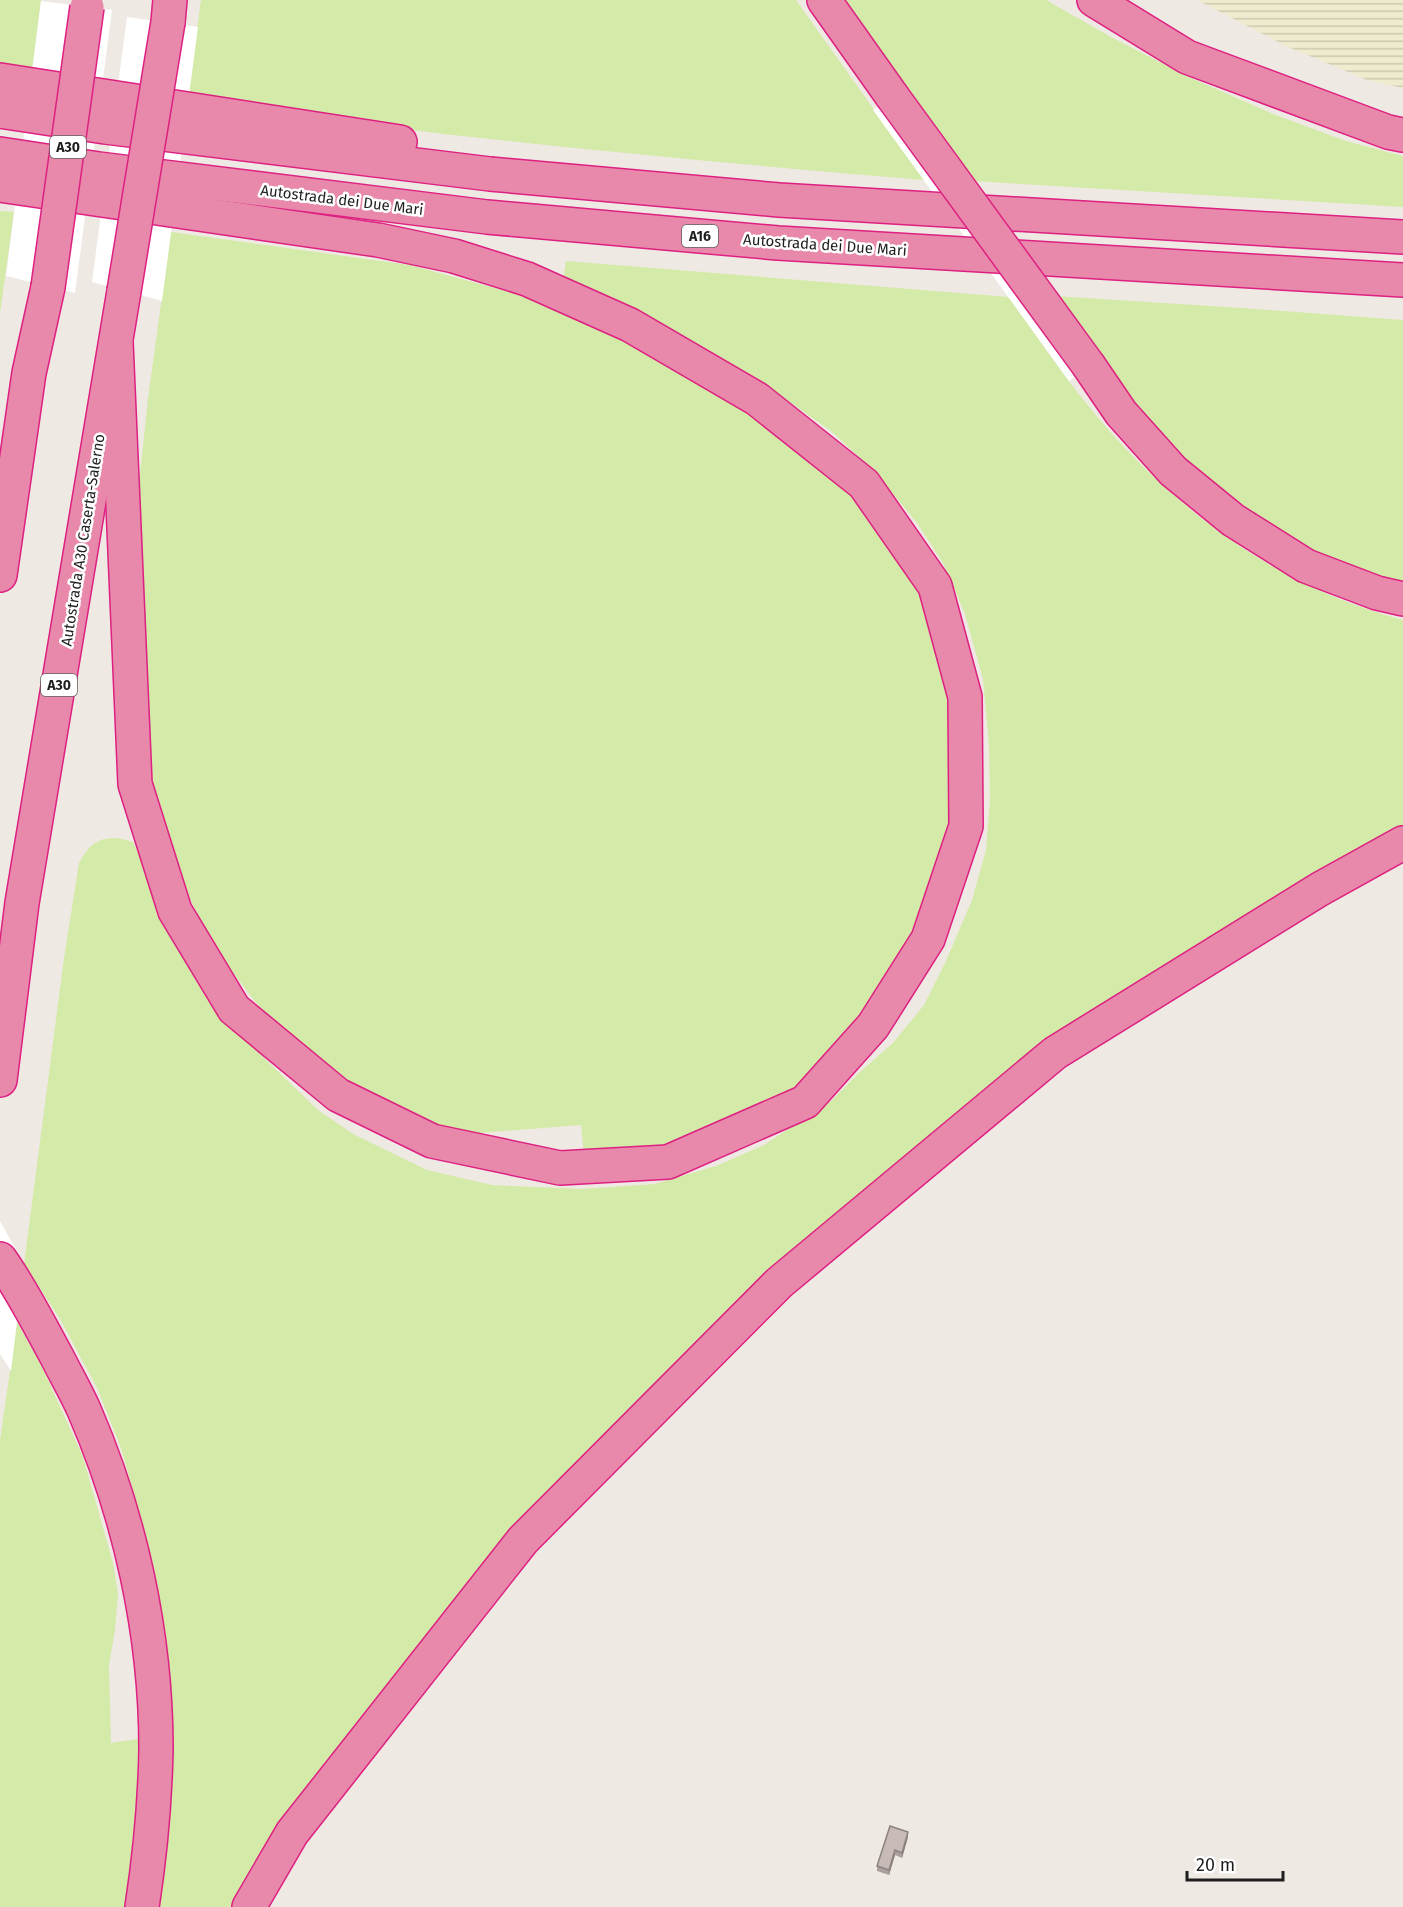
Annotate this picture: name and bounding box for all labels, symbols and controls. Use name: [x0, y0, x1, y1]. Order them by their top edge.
road number: A30: [50, 136, 86, 158]
street label: Autostrada dei Due Mari: [260, 181, 424, 219]
road number: A16: [682, 225, 718, 247]
street label: Autostrada dei Due Mari: [743, 230, 907, 260]
street label: Autostrada A30 Caserta-Salerno: [57, 433, 109, 647]
road number: A30: [41, 674, 77, 696]
scale bar: [1187, 1844, 1283, 1882]
text: 20 m: [1196, 1854, 1235, 1876]

